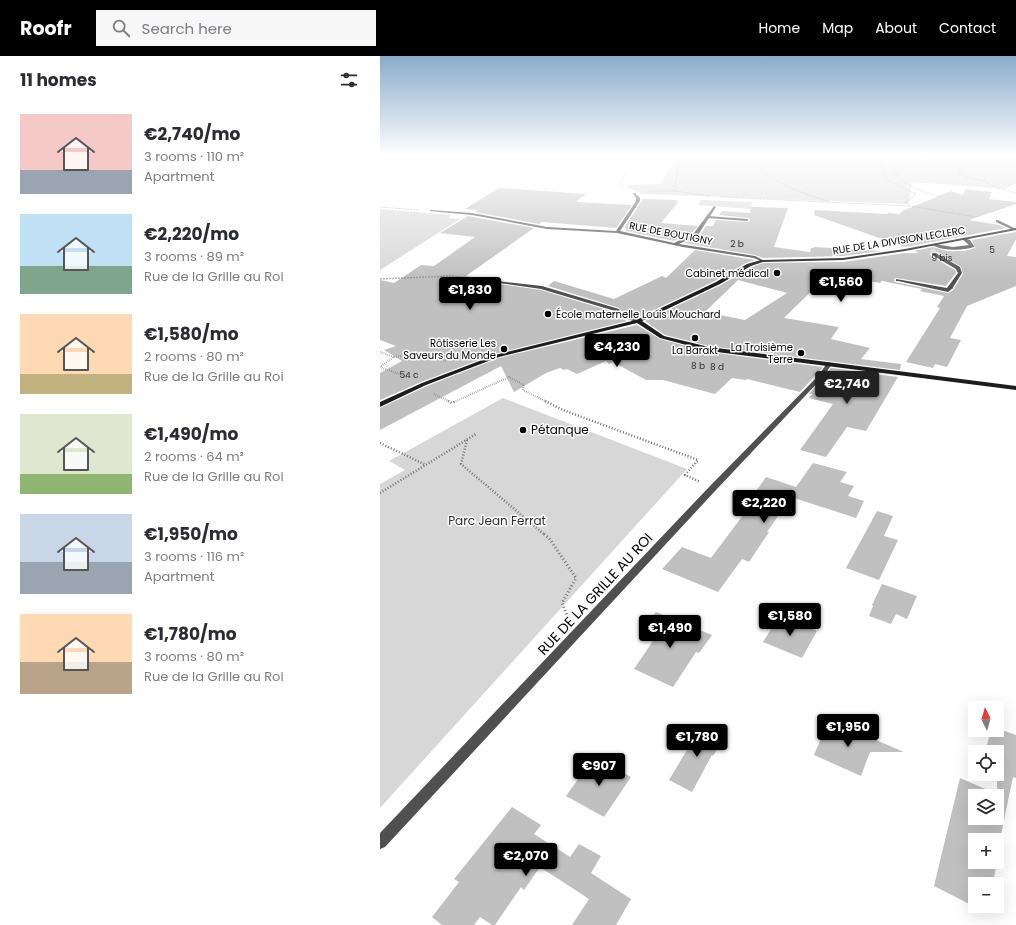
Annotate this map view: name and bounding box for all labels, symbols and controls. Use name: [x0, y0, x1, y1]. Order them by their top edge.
search box: [96, 10, 376, 46]
text: Roofr: [20, 15, 72, 42]
icon: search: [110, 17, 132, 39]
text: Search here: [142, 18, 232, 39]
text: Home: [758, 18, 800, 38]
text: Map: [822, 18, 853, 38]
text: About: [875, 18, 917, 38]
text: Contact: [939, 18, 996, 38]
text: 11 homes: [20, 68, 97, 92]
icon: filters: [338, 69, 360, 91]
text: €2,740/mo: [144, 122, 240, 146]
icon: home: [52, 130, 100, 178]
text: 3 rooms · 110 m²: [144, 147, 244, 166]
text: Apartment: [144, 167, 214, 186]
street label: RUE DE BOUTIGNY: [628, 218, 714, 249]
text: €2,220/mo: [144, 222, 239, 246]
street label: RUE DE LA DIVISION LECLERC: [832, 223, 967, 258]
icon: home: [52, 230, 100, 278]
house number: 2 b: [730, 238, 744, 250]
house number: 5: [989, 244, 995, 256]
text: 3 rooms · 89 m²: [144, 247, 244, 266]
house number: 9 bis: [931, 252, 953, 264]
place label: Cabinet médical: [685, 266, 769, 281]
text: Rue de la Grille au Roi: [144, 267, 284, 286]
marker: Cabinet médical: [772, 268, 782, 278]
pin: €1,560: [808, 269, 874, 303]
text: €1,560: [819, 272, 863, 291]
pin: €1,830: [437, 277, 503, 311]
text: €1,830: [448, 280, 492, 299]
place label: École maternelle Louis Mouchard: [556, 307, 721, 322]
marker: École maternelle Louis Mouchard: [543, 309, 553, 319]
text: €1,580/mo: [144, 322, 239, 346]
icon: home: [52, 330, 100, 378]
marker: La Barakt: [690, 333, 700, 343]
pin: €4,230: [584, 334, 650, 368]
place label: Rôtisserie Les Saveurs du Monde: [403, 336, 496, 363]
text: €4,230: [594, 337, 640, 356]
place label: La Troisième Terre: [731, 340, 793, 367]
place label: La Barakt: [672, 343, 718, 358]
marker: Rôtisserie Les Saveurs du Monde: [499, 344, 509, 354]
text: 2 rooms · 80 m²: [144, 347, 244, 366]
marker: La Troisième Terre: [796, 348, 806, 358]
house number: 8 b: [691, 360, 705, 372]
house number: 8 d: [710, 361, 724, 373]
text: Rue de la Grille au Roi: [144, 367, 284, 386]
house number: 54 c: [399, 369, 419, 381]
pin: €2,740: [814, 371, 880, 405]
text: €2,740: [824, 374, 870, 393]
place label: Pétanque: [531, 421, 589, 438]
text: €1,490/mo: [144, 422, 238, 446]
marker: Pétanque: [518, 425, 528, 435]
icon: home: [52, 430, 100, 478]
text: 2 rooms · 64 m²: [144, 447, 244, 466]
text: Rue de la Grille au Roi: [144, 467, 284, 486]
pin: €2,220: [731, 490, 797, 524]
text: €2,220: [742, 493, 786, 512]
park label: Parc Jean Ferrat: [448, 512, 546, 529]
text: €1,950/mo: [144, 522, 238, 546]
street label: RUE DE LA GRILLE AU ROI: [533, 529, 657, 659]
icon: home: [52, 530, 100, 578]
text: 3 rooms · 116 m²: [144, 547, 244, 566]
text: Apartment: [144, 567, 214, 586]
pin: €1,580: [757, 603, 823, 637]
text: €1,580: [768, 606, 812, 625]
pin: €1,490: [637, 615, 703, 649]
text: €1,490: [648, 618, 692, 637]
text: €1,780/mo: [144, 622, 237, 646]
icon: home: [52, 630, 100, 678]
text: 3 rooms · 80 m²: [144, 647, 244, 666]
text: Rue de la Grille au Roi: [144, 667, 284, 686]
north arrow: [968, 701, 1004, 737]
map controls: [968, 701, 1004, 913]
pin: €1,950: [815, 714, 881, 748]
text: €1,950: [826, 717, 870, 736]
pin: €1,780: [664, 724, 730, 758]
text: €1,780: [676, 727, 718, 746]
button: locate: [968, 745, 1004, 781]
pin: €907: [575, 753, 623, 787]
text: €907: [582, 756, 616, 775]
button: layers: [968, 789, 1004, 825]
button: +: [968, 833, 1004, 869]
pin: €2,070: [493, 843, 559, 877]
text: €2,070: [503, 846, 549, 865]
button: −: [968, 877, 1004, 913]

